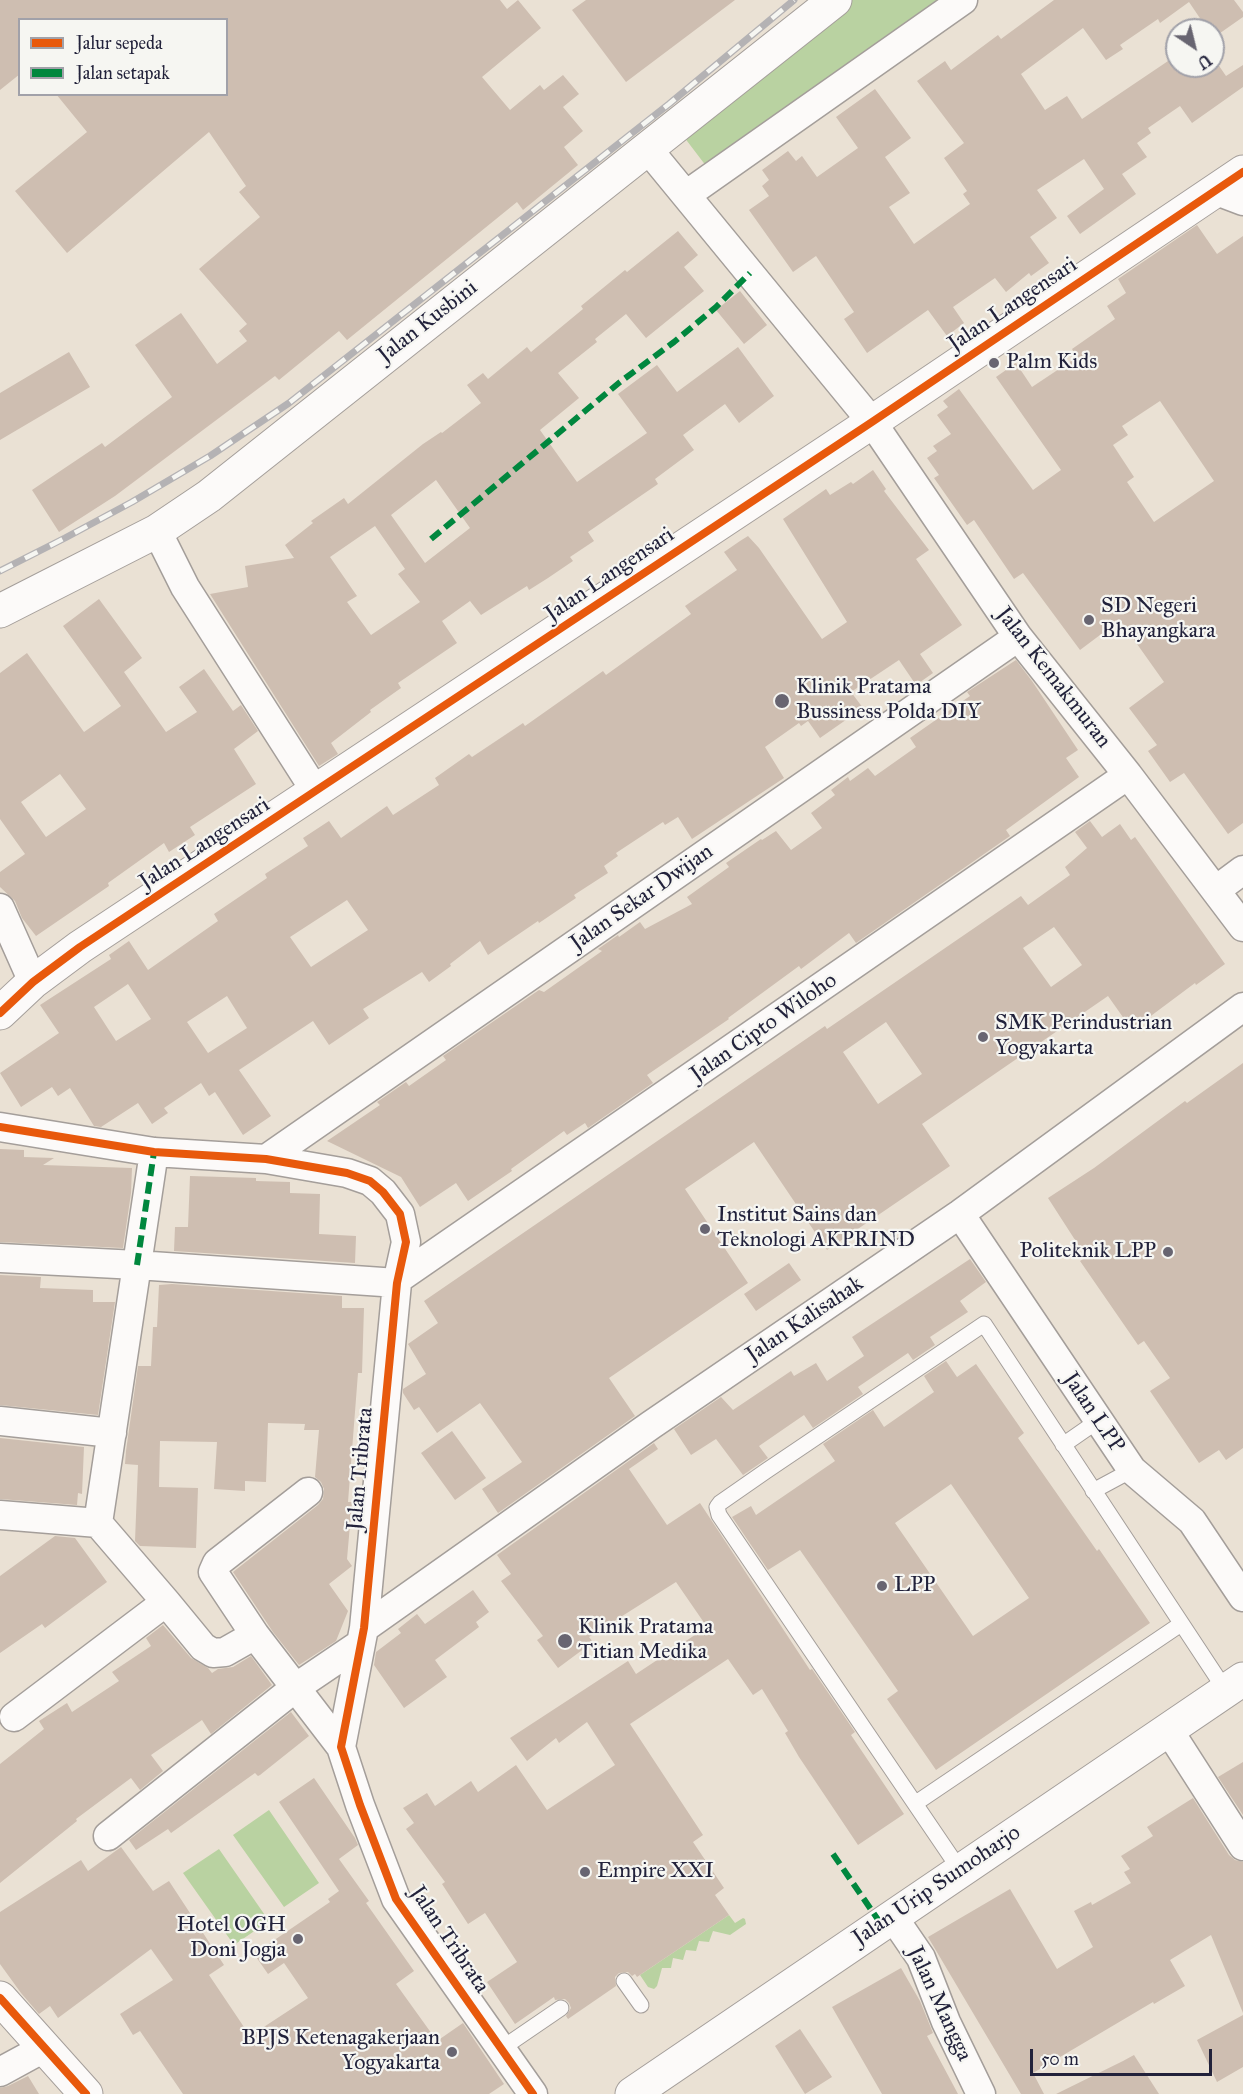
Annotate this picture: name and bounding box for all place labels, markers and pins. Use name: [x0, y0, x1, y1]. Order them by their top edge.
place label: Palm Kids: [1006, 350, 1097, 376]
marker: Palm Kids: [987, 356, 1001, 370]
place label: SD Negeri Bhayangkara: [1101, 594, 1216, 646]
marker: SD Negeri Bhayangkara: [1082, 613, 1096, 627]
place label: Klinik Pratama Bussiness Polda DIY: [796, 675, 981, 726]
marker: Klinik Pratama Bussiness Polda DIY: [773, 692, 791, 710]
place label: SMK Perindustrian Yogyakarta: [995, 1011, 1172, 1062]
marker: SMK Perindustrian Yogyakarta: [976, 1030, 990, 1044]
place label: Institut Sains dan Teknologi AKPRIND: [717, 1203, 915, 1254]
marker: Institut Sains dan Teknologi AKPRIND: [698, 1222, 712, 1236]
place label: Politeknik LPP: [1019, 1239, 1156, 1265]
marker: Politeknik LPP: [1161, 1245, 1175, 1259]
place label: LPP: [894, 1573, 935, 1599]
marker: LPP: [875, 1579, 889, 1593]
place label: Klinik Pratama Titian Medika: [578, 1615, 713, 1666]
marker: Klinik Pratama Titian Medika: [556, 1632, 574, 1650]
place label: Empire XXI: [597, 1859, 714, 1885]
marker: Empire XXI: [578, 1865, 592, 1879]
place label: Hotel OGH Doni Jogja: [176, 1913, 286, 1964]
marker: Hotel OGH Doni Jogja: [291, 1932, 305, 1946]
place label: BPJS Ketenagakerjaan Yogyakarta: [241, 2026, 440, 2078]
marker: BPJS Ketenagakerjaan Yogyakarta: [445, 2045, 459, 2059]

